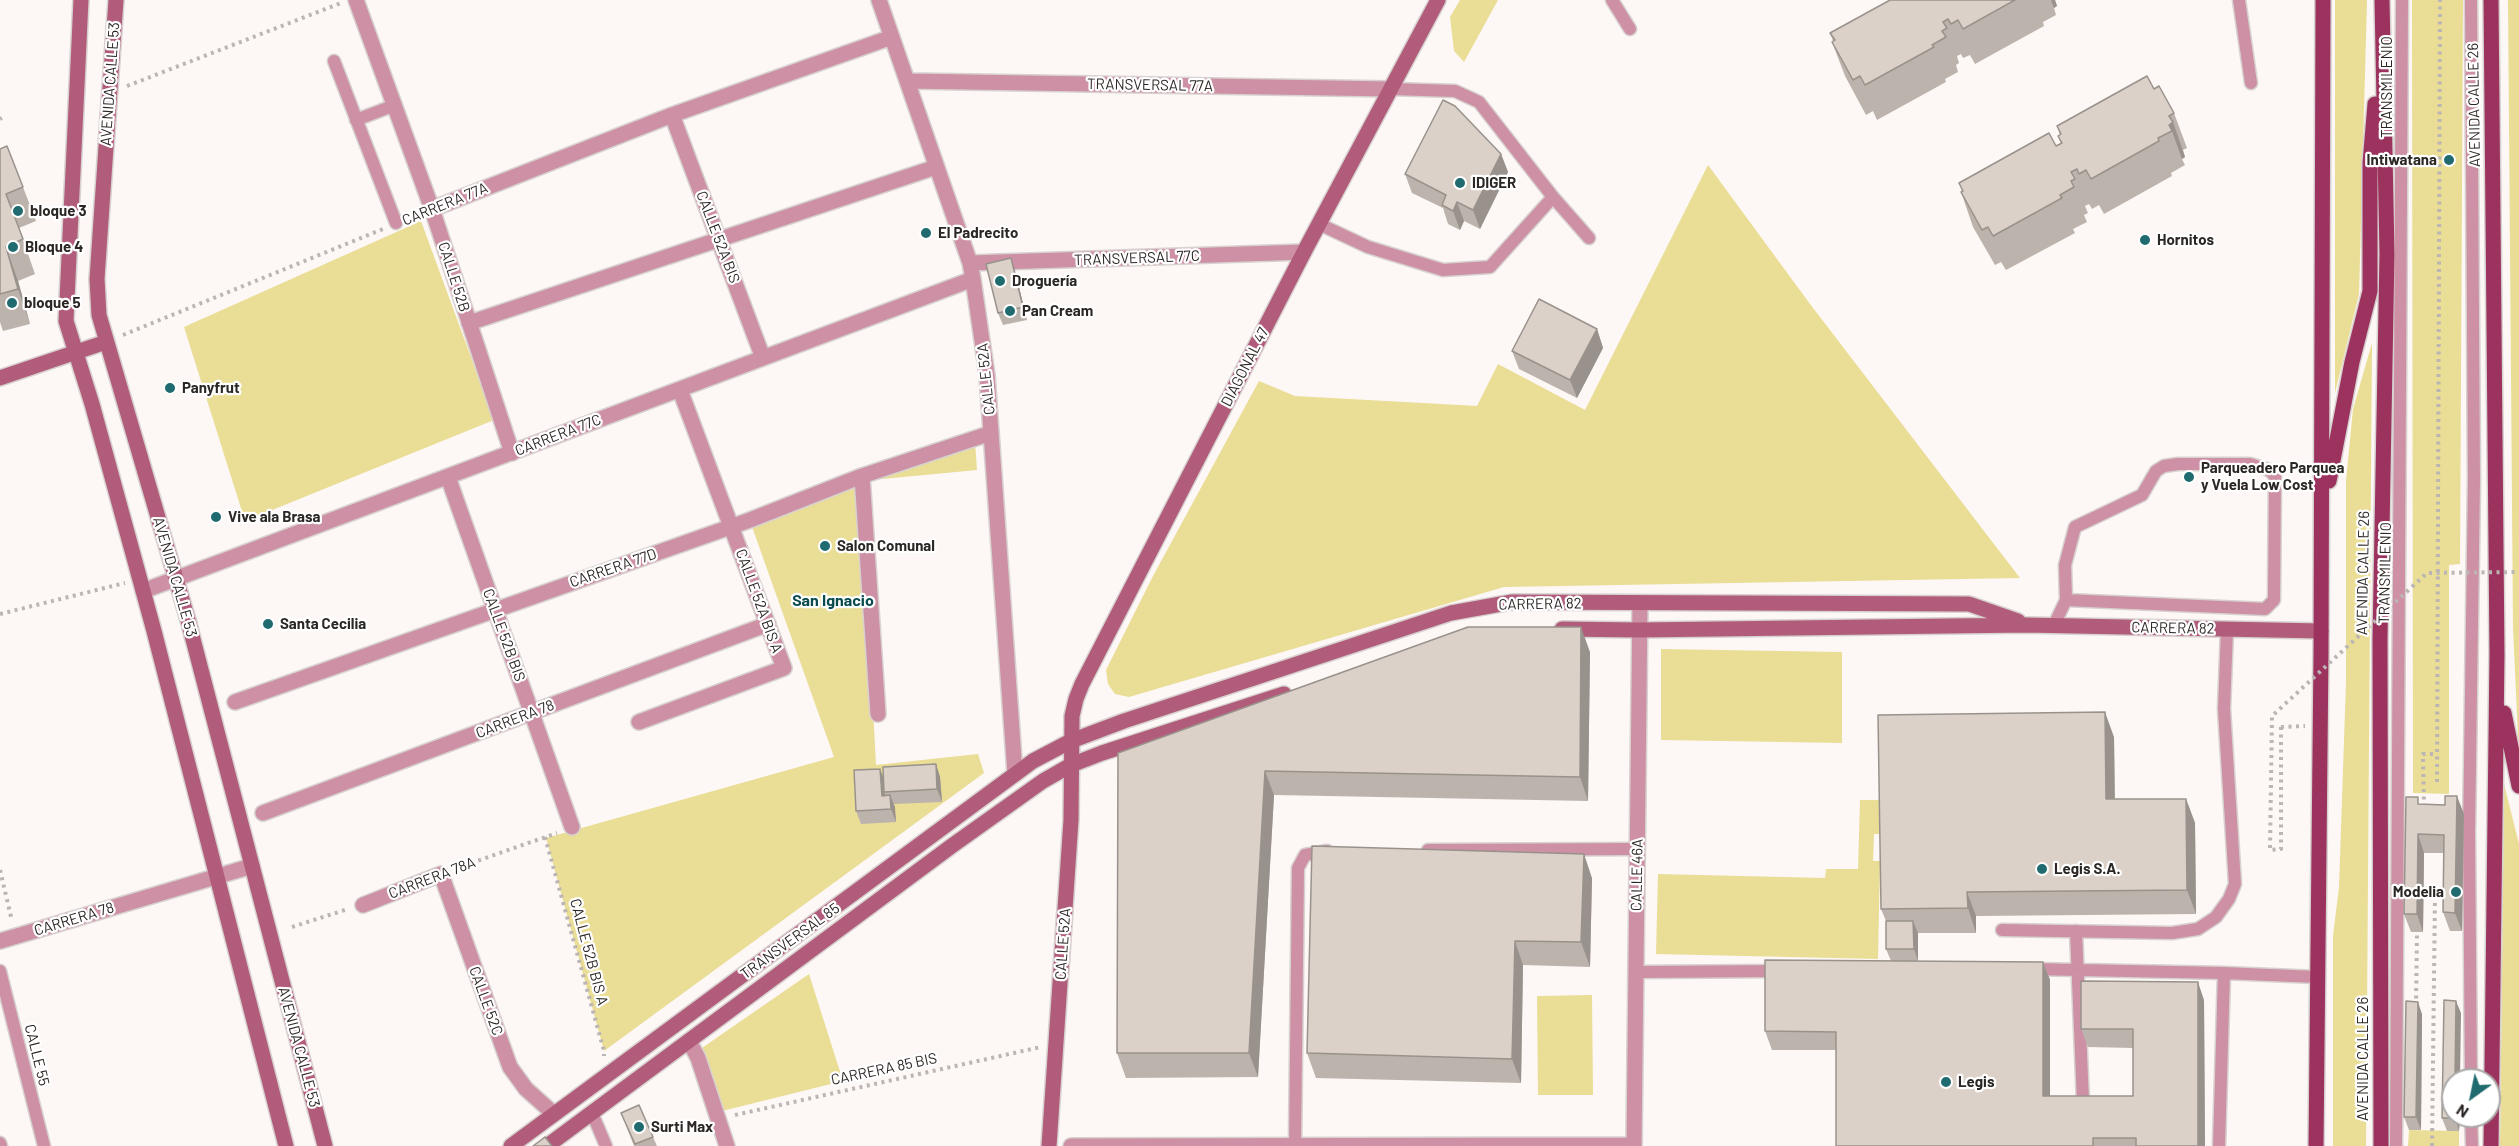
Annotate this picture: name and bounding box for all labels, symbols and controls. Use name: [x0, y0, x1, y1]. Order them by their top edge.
street label: AVENIDA CALLE 53: [97, 22, 123, 146]
street label: TRANSMILENIO: [2378, 36, 2396, 138]
street label: AVENIDA CALLE 26: [2464, 43, 2484, 167]
street label: TRANSVERSAL 77A: [1087, 75, 1213, 95]
place label: Intiwatana: [2366, 151, 2437, 169]
marker: Intiwatana: [2442, 153, 2456, 167]
place label: IDIGER: [1472, 174, 1516, 192]
marker: IDIGER: [1453, 176, 1467, 190]
street label: CARRERA 77A: [400, 179, 490, 229]
street label: CALLE 52A BIS: [692, 188, 744, 286]
place label: bloque 3: [30, 202, 86, 220]
marker: bloque 3: [11, 204, 25, 218]
place label: El Padrecito: [938, 224, 1018, 242]
marker: El Padrecito: [919, 226, 933, 240]
place label: Hornitos: [2157, 231, 2214, 249]
marker: Hornitos: [2138, 233, 2152, 247]
place label: Bloque 4: [25, 238, 83, 256]
marker: Bloque 4: [6, 240, 20, 254]
street label: CALLE 52B: [434, 240, 474, 314]
street label: TRANSVERSAL 77C: [1074, 247, 1200, 269]
place label: Droguería: [1012, 272, 1077, 290]
marker: Droguería: [993, 274, 1007, 288]
place label: bloque 5: [24, 294, 80, 312]
marker: bloque 5: [5, 296, 19, 310]
place label: Pan Cream: [1022, 302, 1093, 320]
marker: Pan Cream: [1003, 304, 1017, 318]
street label: DIAGONAL 47: [1217, 324, 1273, 410]
street label: CALLE 52A: [973, 342, 999, 416]
place label: Panyfrut: [182, 379, 240, 397]
marker: Panyfrut: [163, 381, 177, 395]
street label: CARRERA 77C: [512, 410, 604, 460]
place label: Parqueadero Parquea y Vuela Low Cost: [2201, 459, 2344, 494]
marker: Parqueadero Parquea y Vuela Low Cost: [2182, 470, 2196, 484]
place label: Vive ala Brasa: [228, 508, 320, 526]
marker: Vive ala Brasa: [209, 510, 223, 524]
street label: AVENIDA CALLE 26: [2353, 511, 2373, 635]
street label: AVENIDA CALLE 53: [149, 515, 201, 639]
street label: TRANSMILENIO: [2375, 522, 2395, 624]
place label: Salon Comunal: [837, 537, 935, 555]
marker: Salon Comunal: [818, 539, 832, 553]
street label: CARRERA 77D: [567, 545, 659, 591]
street label: CALLE 52A BIS A: [732, 547, 786, 655]
street label: CALLE 52B BIS: [479, 586, 529, 684]
district label: San Ignacio: [792, 591, 874, 611]
street label: CARRERA 82: [1498, 594, 1582, 614]
place label: Santa Cecilia: [280, 615, 366, 633]
marker: Santa Cecilia: [261, 617, 275, 631]
street label: CARRERA 82: [2131, 618, 2215, 638]
street label: CARRERA 78: [473, 696, 557, 742]
street label: CALLE 46A: [1627, 839, 1647, 911]
street label: CARRERA 78A: [386, 853, 478, 903]
place label: Legis S.A.: [2054, 860, 2120, 878]
marker: Legis S.A.: [2035, 862, 2049, 876]
place label: Modelia: [2393, 883, 2444, 901]
marker: Modelia: [2449, 885, 2463, 899]
street label: CALLE 52B BIS A: [566, 897, 612, 1007]
street label: CARRERA 78: [32, 898, 116, 940]
street label: TRANSVERSAL 85: [737, 899, 843, 983]
street label: CALLE 52A: [1052, 907, 1074, 981]
street label: CALLE 52C: [465, 964, 507, 1038]
street label: AVENIDA CALLE 53: [274, 985, 324, 1109]
street label: AVENIDA CALLE 26: [2354, 997, 2372, 1121]
street label: CALLE 55: [21, 1022, 53, 1088]
street label: CARRERA 85 BIS: [829, 1049, 939, 1089]
north arrow: [2441, 1068, 2501, 1128]
place label: Legis: [1958, 1073, 1994, 1091]
marker: Legis: [1939, 1075, 1953, 1089]
text: N: [2452, 1101, 2472, 1123]
place label: Surti Max: [651, 1118, 713, 1136]
marker: Surti Max: [632, 1120, 646, 1134]

